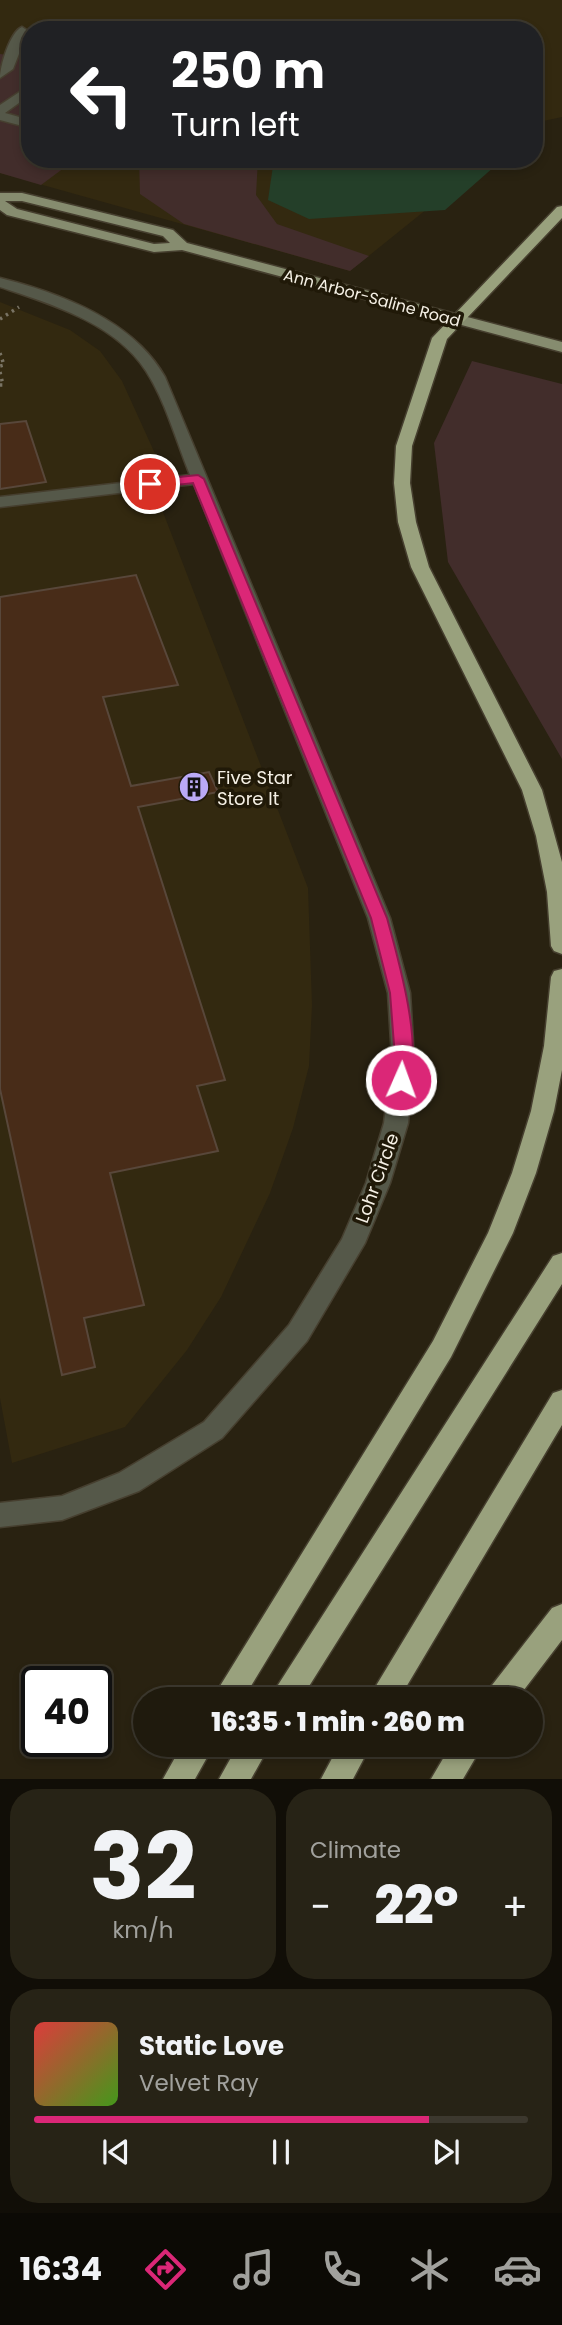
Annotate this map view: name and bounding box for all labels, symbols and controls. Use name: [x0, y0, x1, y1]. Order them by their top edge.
text: 250 m: [171, 37, 325, 105]
icon: left: [56, 49, 147, 140]
text: Turn left: [171, 102, 300, 147]
street label: Ann Arbor-Saline Road: [281, 263, 463, 333]
pin: [120, 454, 180, 514]
icon: arrive: [131, 465, 169, 503]
place label: Five Star Store It: [217, 765, 293, 811]
building icon: Five Star Store It: [177, 770, 211, 804]
position arrow: [364, 1043, 438, 1117]
street label: Lohr Circle: [349, 1130, 405, 1226]
speed limit sign: 40: [21, 1666, 112, 1757]
text: 16:35 · 1 min · 260 m: [211, 1704, 465, 1740]
text: 32: [89, 1803, 197, 1931]
text: Climate: [310, 1834, 401, 1866]
text: 22°: [374, 1869, 459, 1942]
text: −: [310, 1880, 331, 1933]
text: +: [502, 1880, 528, 1933]
text: km/h: [112, 1914, 174, 1946]
text: Static Love: [139, 2028, 284, 2064]
text: Velvet Ray: [139, 2067, 259, 2099]
icon: previous: [97, 2133, 135, 2171]
icon: pause: [262, 2133, 300, 2171]
icon: next: [427, 2133, 465, 2171]
icon: directions: [141, 2245, 190, 2294]
icon: music: [229, 2245, 278, 2294]
icon: phone: [317, 2245, 366, 2294]
icon: climate: [405, 2245, 454, 2294]
icon: car: [493, 2245, 542, 2294]
text: 16:34: [20, 2246, 102, 2291]

